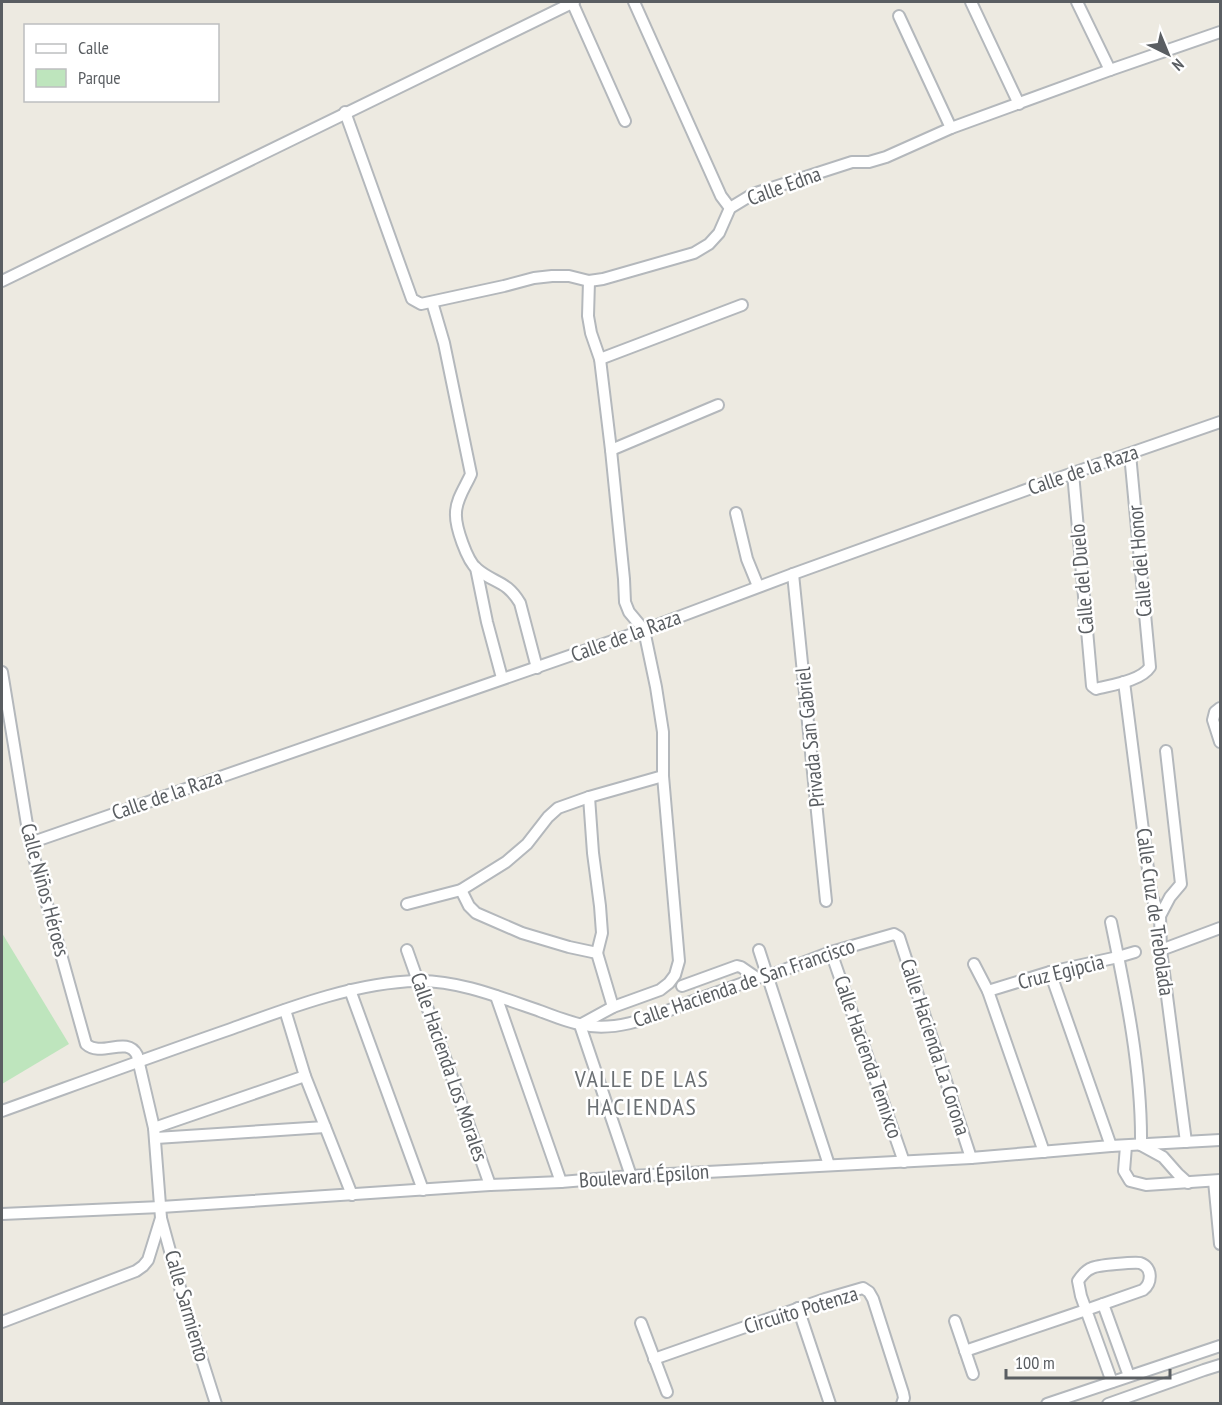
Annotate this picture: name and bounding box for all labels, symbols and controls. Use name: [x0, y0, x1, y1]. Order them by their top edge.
legend: [24, 24, 219, 102]
north arrow: [1138, 24, 1198, 84]
text: Calle: [78, 36, 109, 59]
text: N: [1168, 55, 1188, 75]
text: Parque: [78, 66, 121, 89]
street label: Calle Edna: [743, 160, 824, 211]
street label: Calle de la Raza: [1024, 438, 1142, 501]
street label: Calle del Honor: [1121, 504, 1158, 618]
street label: Calle del Duelo: [1063, 523, 1100, 635]
street label: Calle de la Raza: [567, 603, 685, 668]
street label: Privada San Gabriel: [789, 666, 830, 808]
street label: Calle de la Raza: [108, 763, 226, 826]
street label: Calle Niños Héroes: [15, 820, 76, 959]
street label: Calle Cruz de Trebolada: [1130, 826, 1181, 998]
street label: Calle Hacienda de San Francisco: [629, 932, 858, 1033]
street label: Cruz Egipcia: [1015, 948, 1107, 995]
street label: Calle Hacienda La Corona: [894, 955, 977, 1139]
street label: Calle Hacienda Los Morales: [404, 969, 494, 1165]
street label: Calle Hacienda Temixco: [828, 972, 909, 1142]
district label: VALLE DE LAS HACIENDAS: [574, 1063, 709, 1122]
street label: Boulevard Épsilon: [578, 1157, 710, 1194]
street label: Calle Sarmiento: [159, 1247, 216, 1365]
street label: Circuito Potenza: [741, 1279, 861, 1340]
scale bar: [1006, 1342, 1170, 1380]
text: 100 m: [1015, 1351, 1055, 1374]

